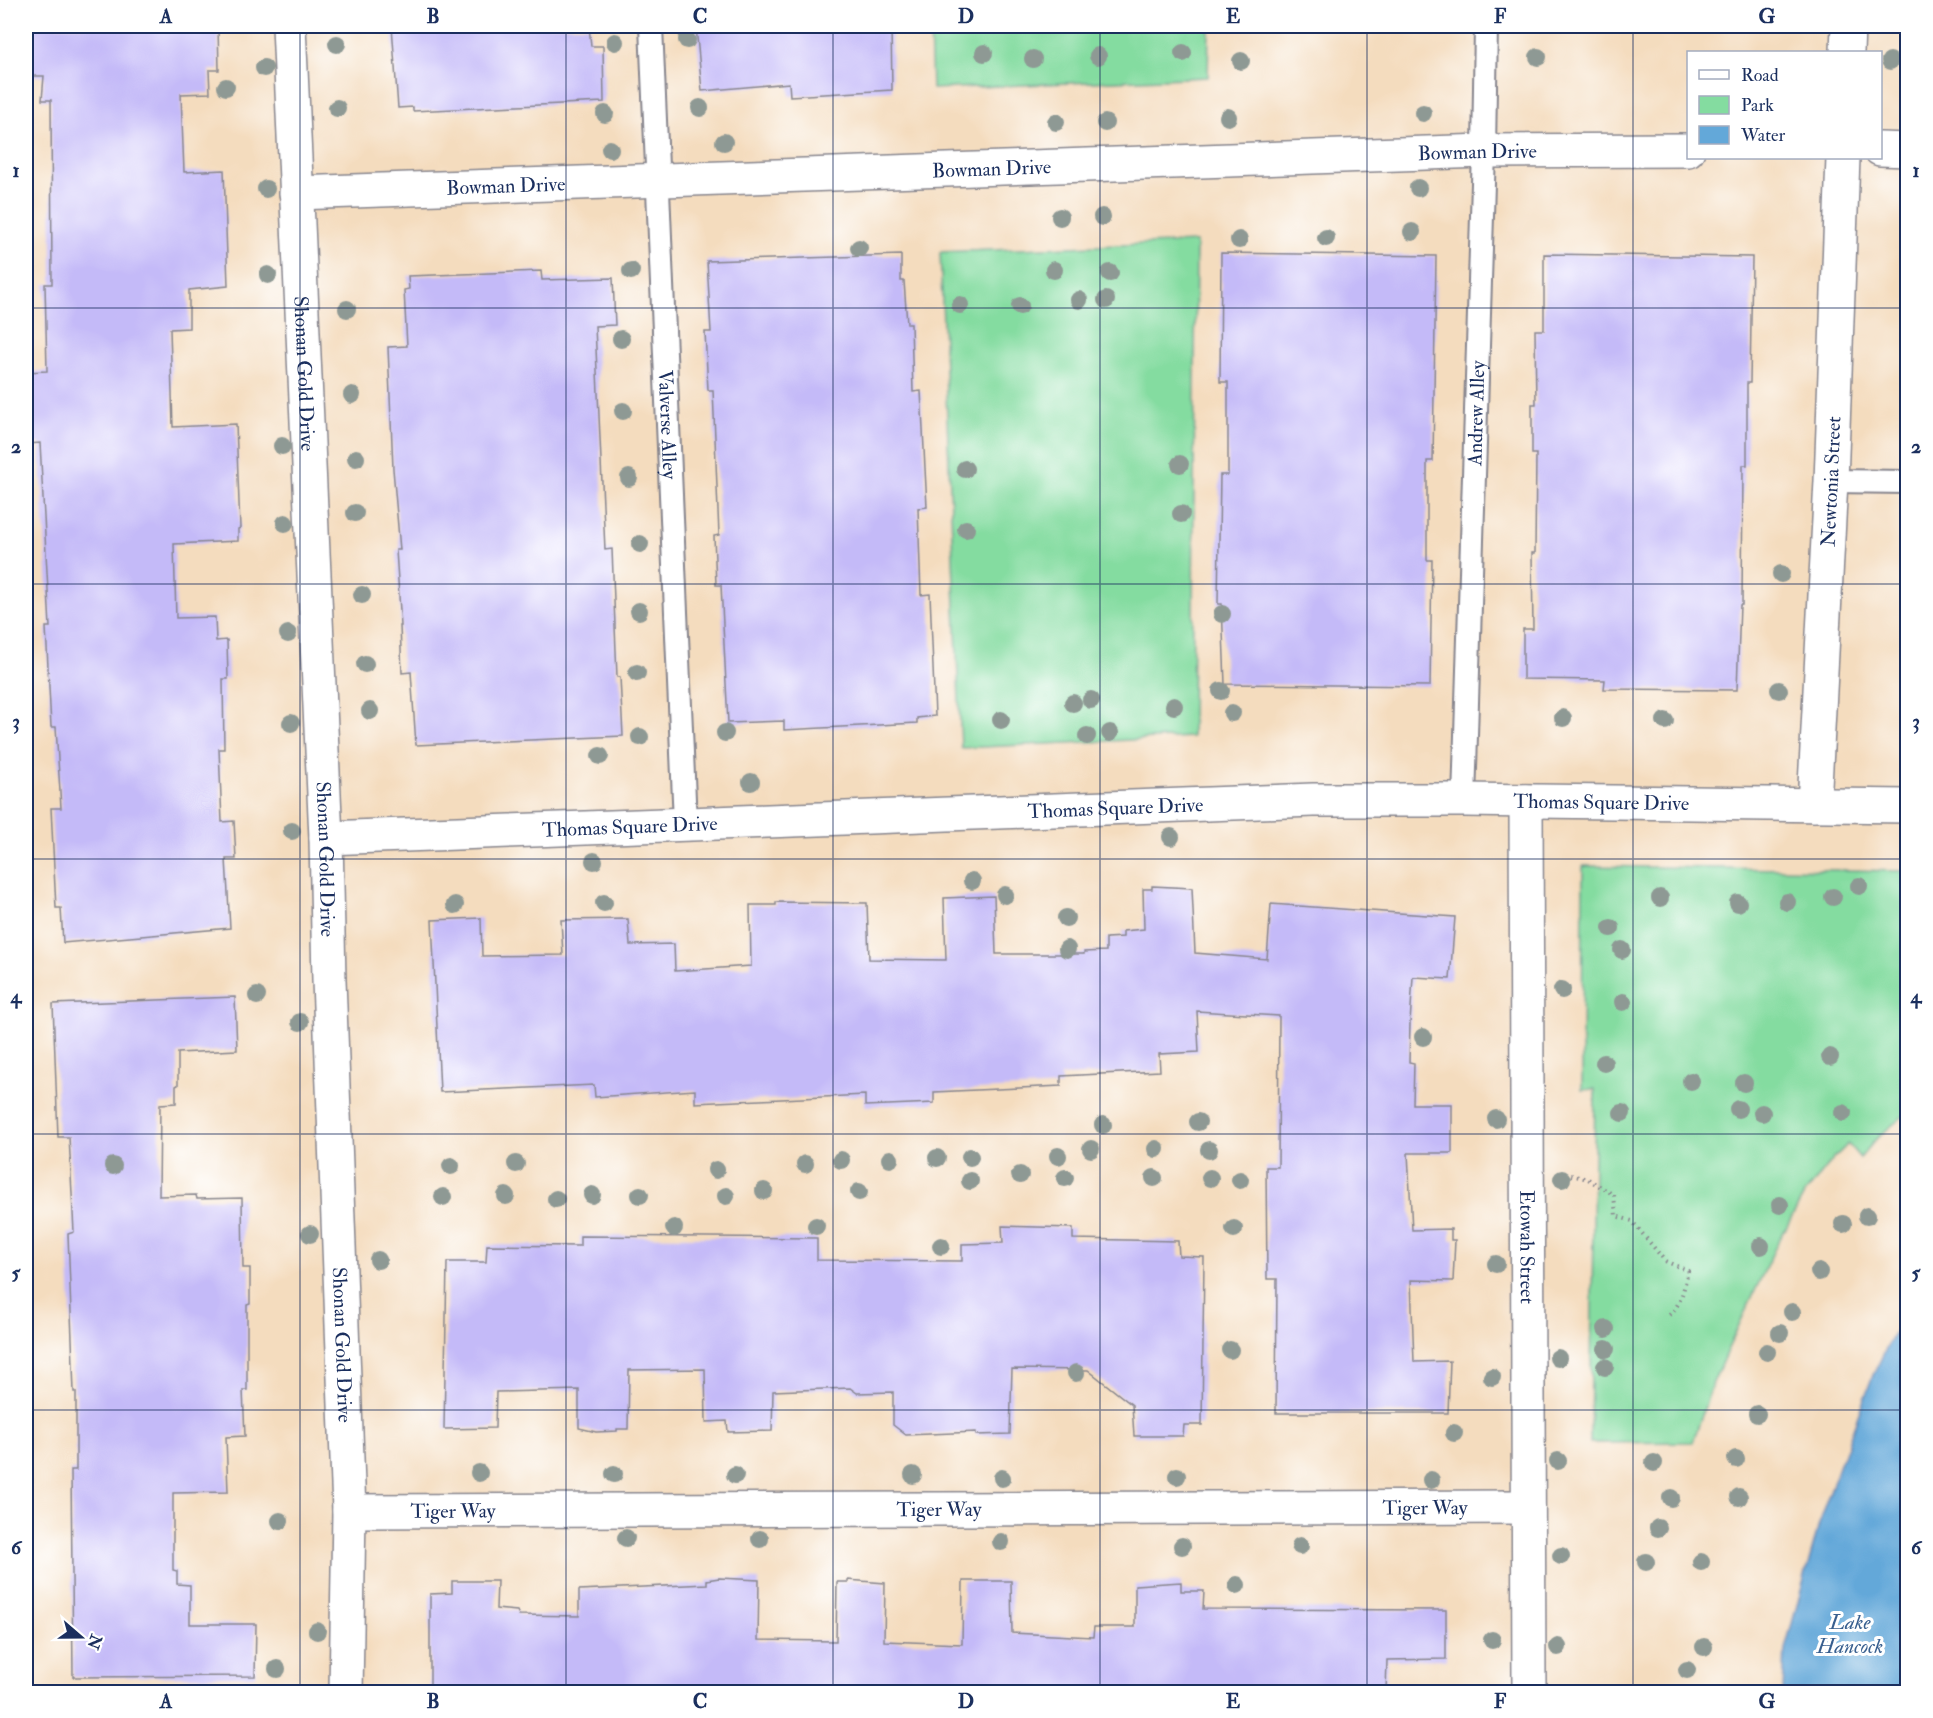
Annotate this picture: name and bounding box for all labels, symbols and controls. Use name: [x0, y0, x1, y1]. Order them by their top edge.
text: A: [159, 4, 173, 29]
text: B: [426, 4, 440, 29]
text: C: [693, 4, 707, 29]
text: D: [958, 4, 974, 29]
text: E: [1226, 4, 1241, 29]
text: F: [1494, 4, 1507, 29]
text: G: [1759, 4, 1776, 29]
legend: [1687, 51, 1882, 159]
text: Road: [1741, 64, 1779, 87]
text: Park: [1741, 94, 1774, 117]
text: Water: [1740, 124, 1785, 147]
street label: Bowman Drive: [1417, 138, 1537, 166]
street label: Bowman Drive: [932, 154, 1052, 183]
text: 1: [12, 158, 20, 183]
text: 1: [1912, 158, 1920, 183]
street label: Bowman Drive: [446, 171, 566, 200]
street label: Shonan Gold Drive: [289, 295, 321, 452]
street label: Andrew Alley: [1462, 359, 1490, 467]
street label: Valverse Alley: [653, 369, 683, 481]
street label: Newtonia Street: [1815, 415, 1846, 547]
text: 2: [11, 434, 21, 459]
text: 2: [1911, 434, 1921, 459]
text: 3: [12, 709, 20, 734]
text: 3: [1912, 709, 1920, 734]
street label: Shonan Gold Drive: [311, 781, 341, 937]
street label: Thomas Square Drive: [1513, 788, 1689, 816]
street label: Thomas Square Drive: [1027, 792, 1204, 823]
street label: Thomas Square Drive: [541, 810, 718, 842]
text: 4: [10, 984, 23, 1009]
text: 4: [1910, 984, 1923, 1009]
street label: Etowah Street: [1515, 1190, 1540, 1304]
text: 5: [12, 1260, 22, 1285]
text: 5: [1912, 1260, 1922, 1285]
street label: Shonan Gold Drive: [327, 1267, 358, 1423]
street label: Tiger Way: [1382, 1495, 1469, 1520]
street label: Tiger Way: [896, 1496, 983, 1522]
street label: Tiger Way: [410, 1498, 497, 1523]
text: 6: [11, 1535, 23, 1560]
text: 6: [1911, 1535, 1923, 1560]
north arrow: [51, 1607, 111, 1667]
water label: Lake Hancock: [1816, 1609, 1883, 1660]
text: N: [82, 1631, 106, 1653]
text: A: [159, 1689, 173, 1714]
text: B: [426, 1689, 440, 1714]
text: C: [693, 1689, 707, 1714]
text: D: [958, 1689, 974, 1714]
text: E: [1226, 1689, 1241, 1714]
text: F: [1494, 1689, 1507, 1714]
text: G: [1759, 1689, 1776, 1714]

